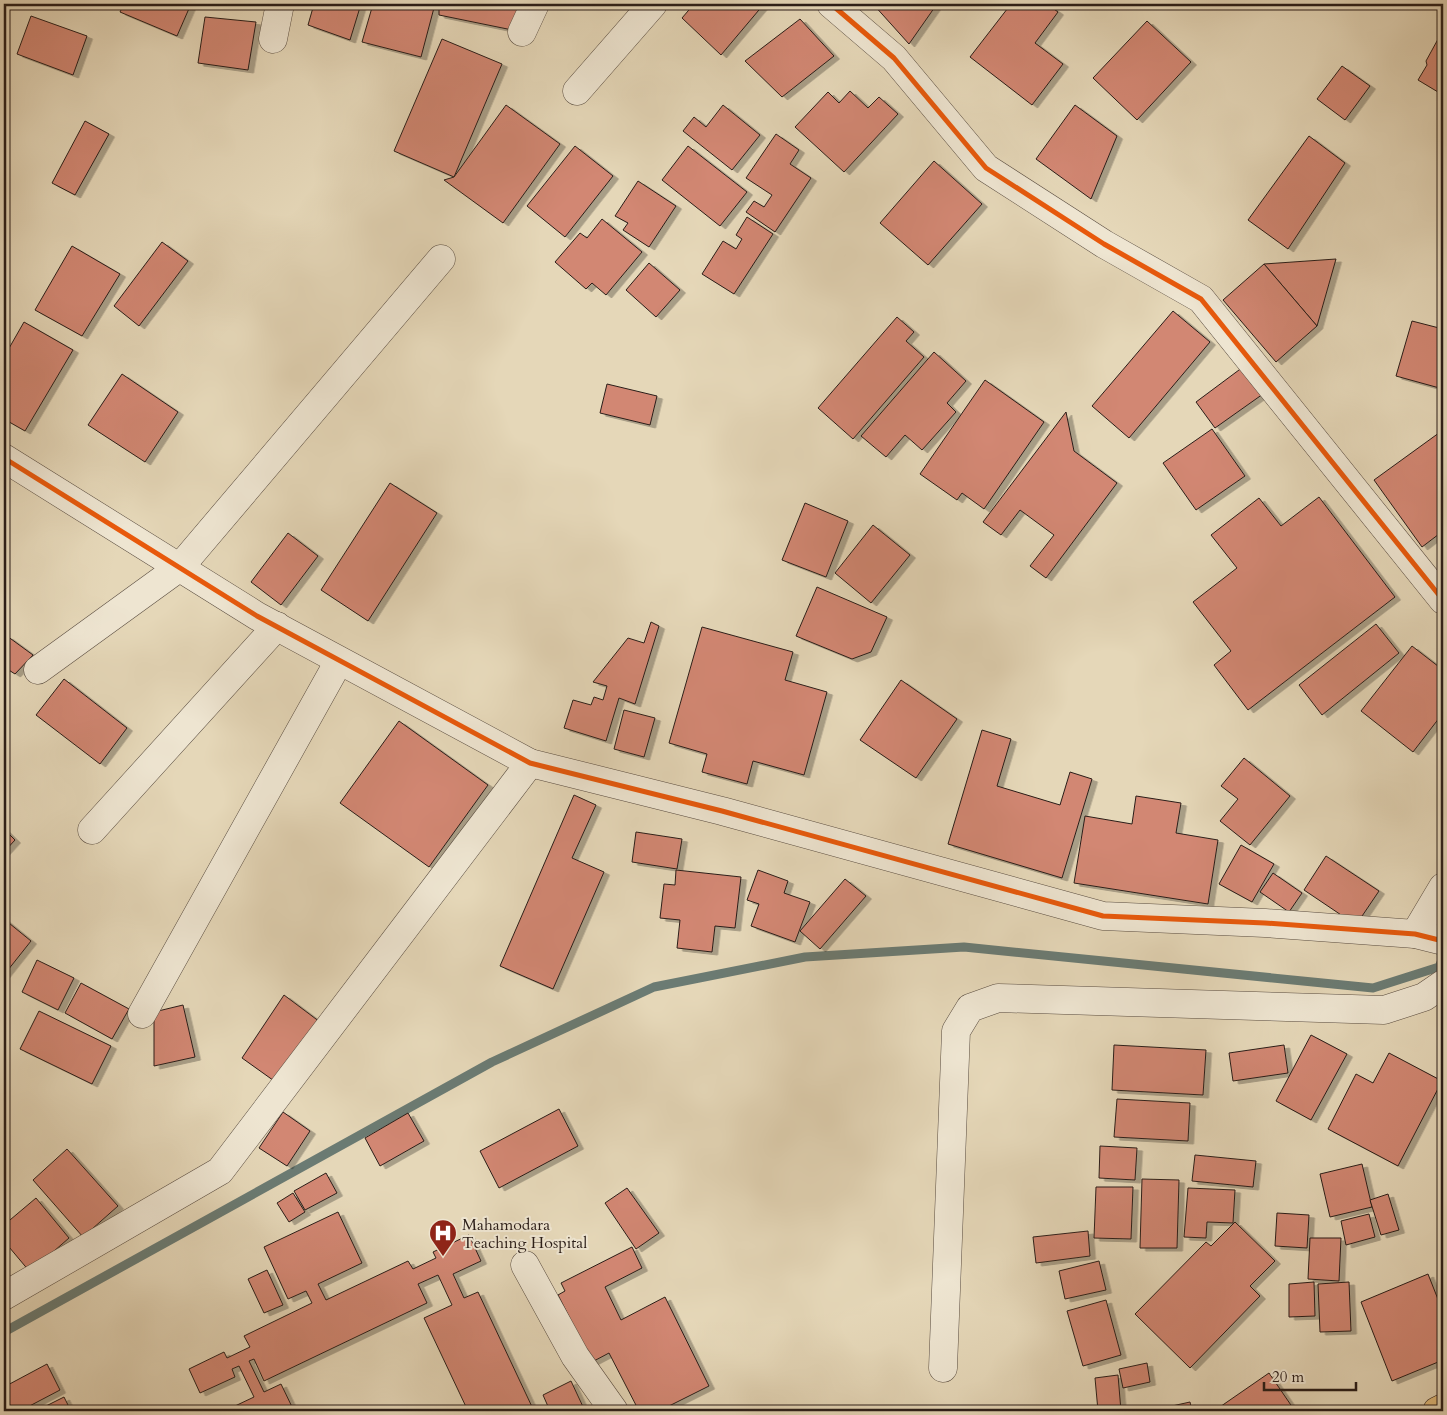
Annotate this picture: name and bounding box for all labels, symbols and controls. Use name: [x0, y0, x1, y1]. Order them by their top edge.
place label: Mahamodara Teaching Hospital: [462, 1214, 587, 1254]
hospital icon: Mahamodara Teaching Hospital: [428, 1218, 458, 1257]
scale bar: [1264, 1360, 1357, 1392]
text: 20 m: [1272, 1367, 1304, 1387]

